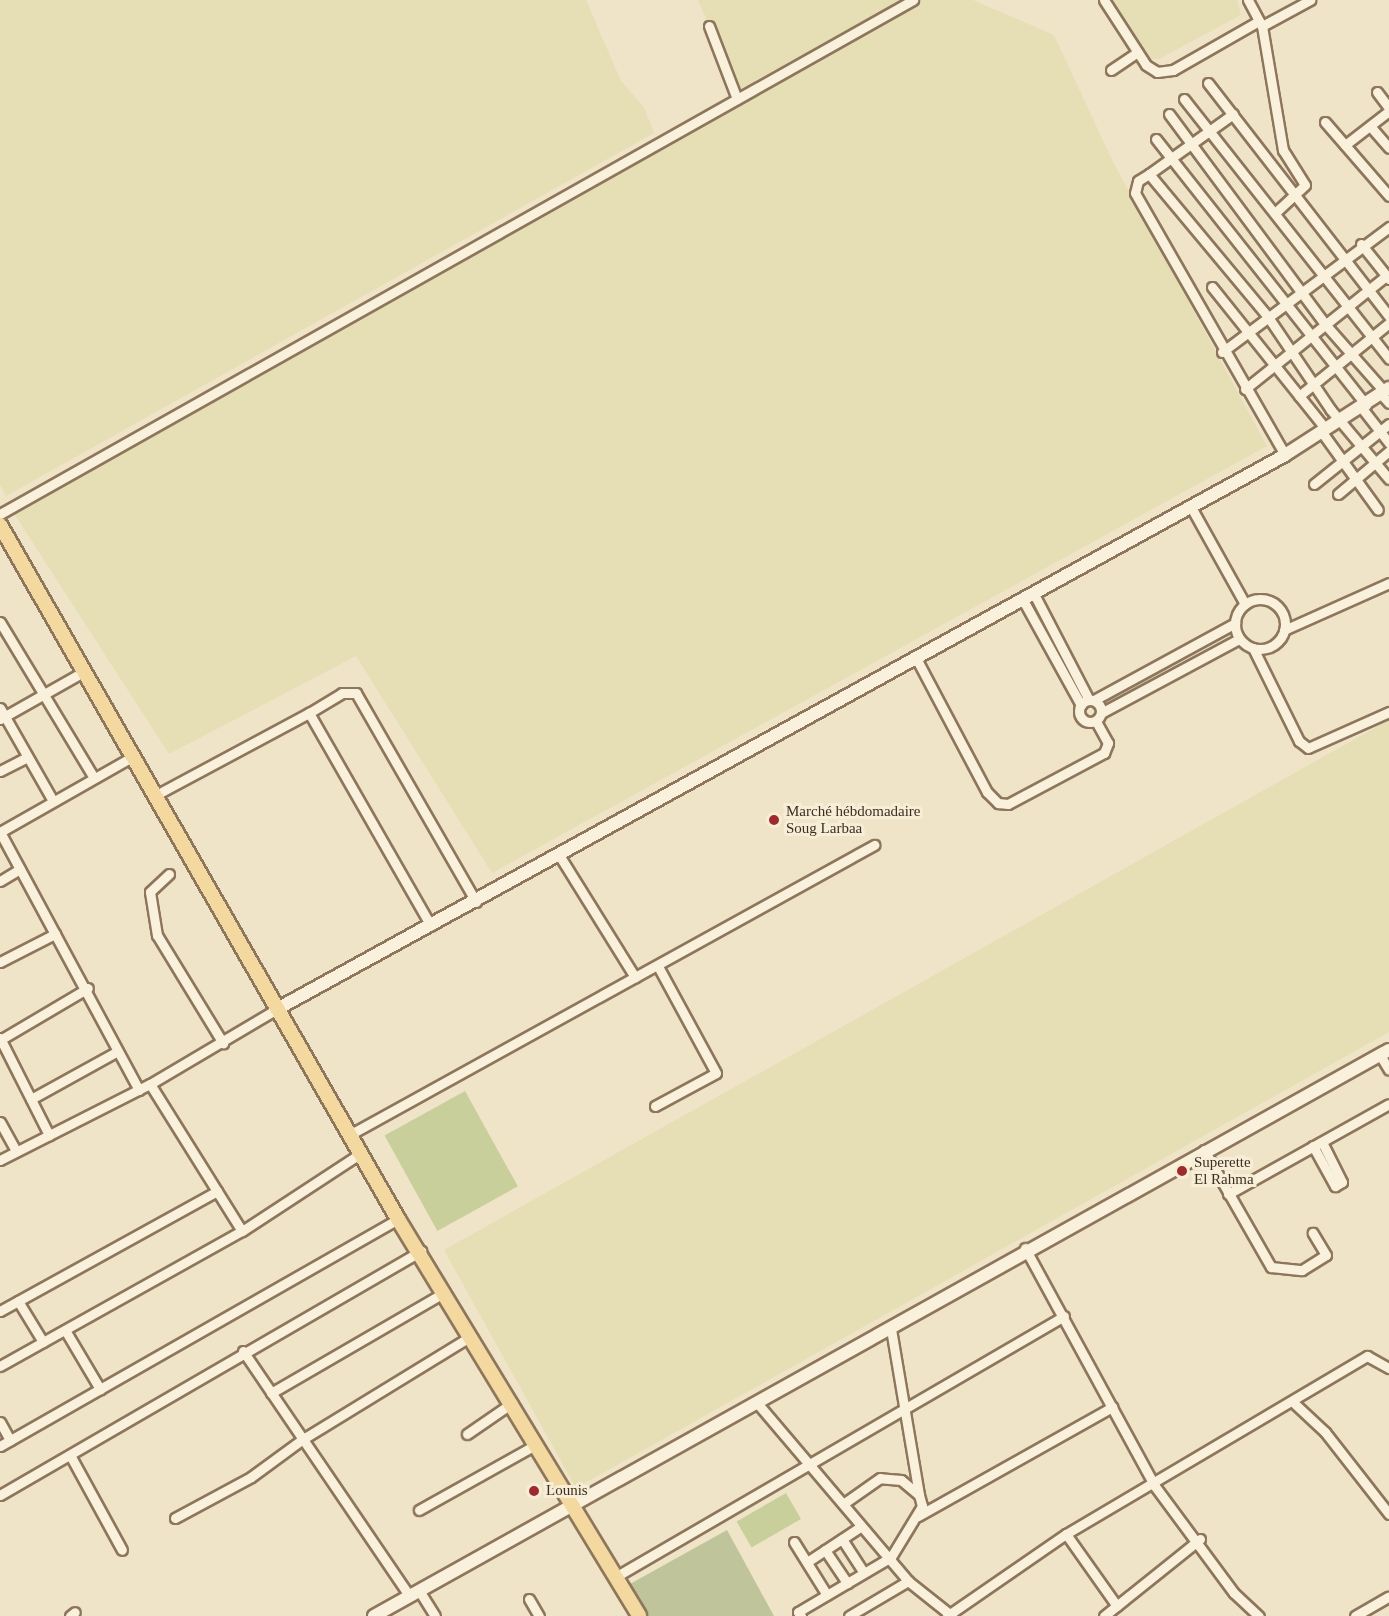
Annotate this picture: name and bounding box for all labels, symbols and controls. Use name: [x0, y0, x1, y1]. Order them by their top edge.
place label: Marché hébdomadaire Soug Larbaa: [786, 802, 936, 837]
marker: Marché hébdomadaire Soug Larbaa: [767, 813, 781, 827]
place label: Superette El Rahma: [1194, 1153, 1258, 1188]
marker: Superette El Rahma: [1175, 1164, 1189, 1178]
place label: Lounis: [546, 1482, 591, 1500]
marker: Lounis: [527, 1484, 541, 1498]

